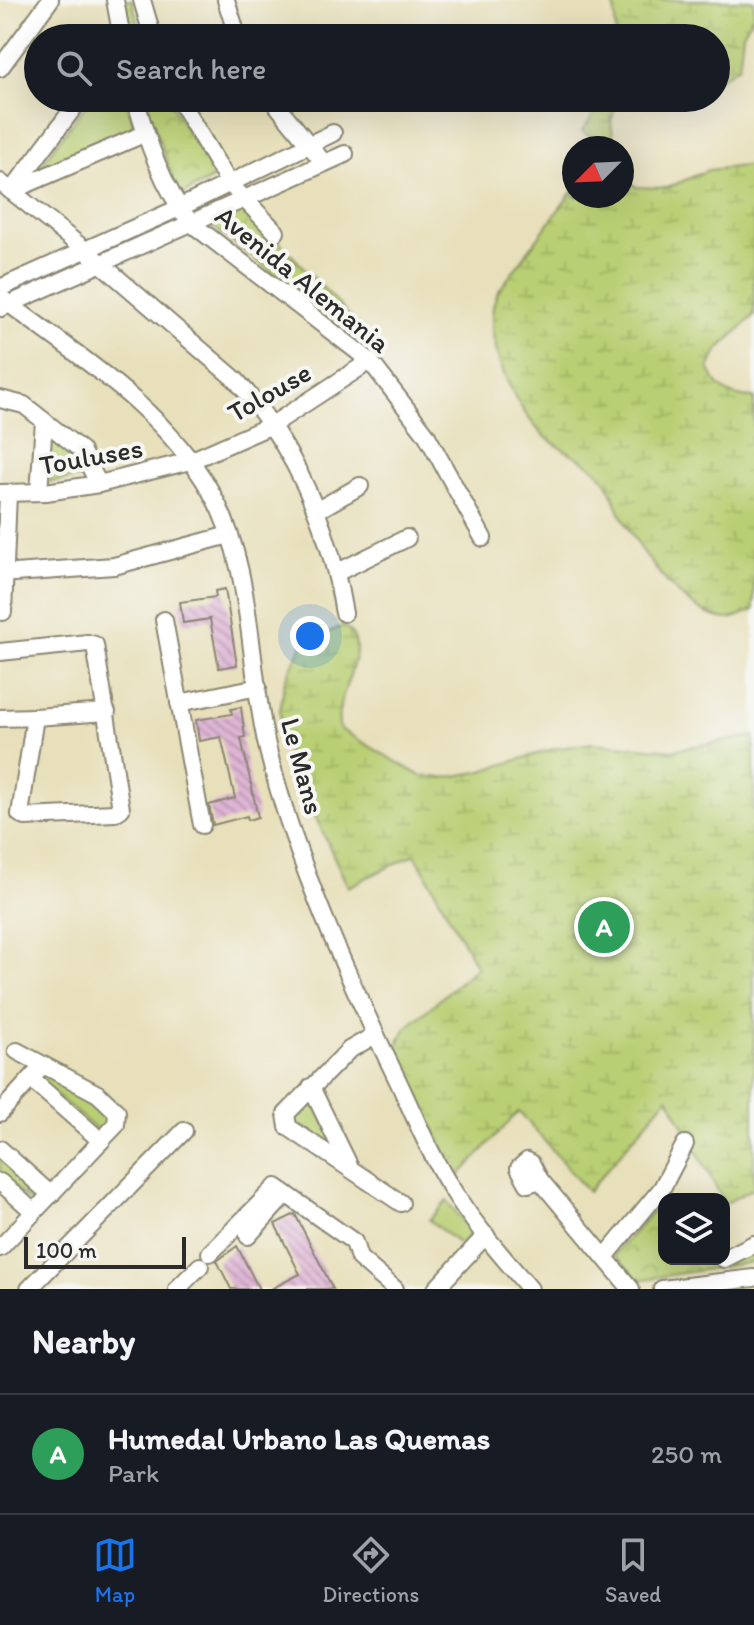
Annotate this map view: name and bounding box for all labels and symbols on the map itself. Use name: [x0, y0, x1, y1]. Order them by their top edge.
north arrow: [562, 136, 634, 208]
street label: Avenida Alemania: [209, 198, 398, 360]
street label: Tolouse: [221, 355, 317, 429]
street label: Touluses: [37, 430, 145, 482]
your location: [290, 616, 330, 656]
street label: Le Mans: [274, 714, 332, 818]
pin: A: [578, 897, 630, 957]
scale bar: [24, 1233, 186, 1269]

